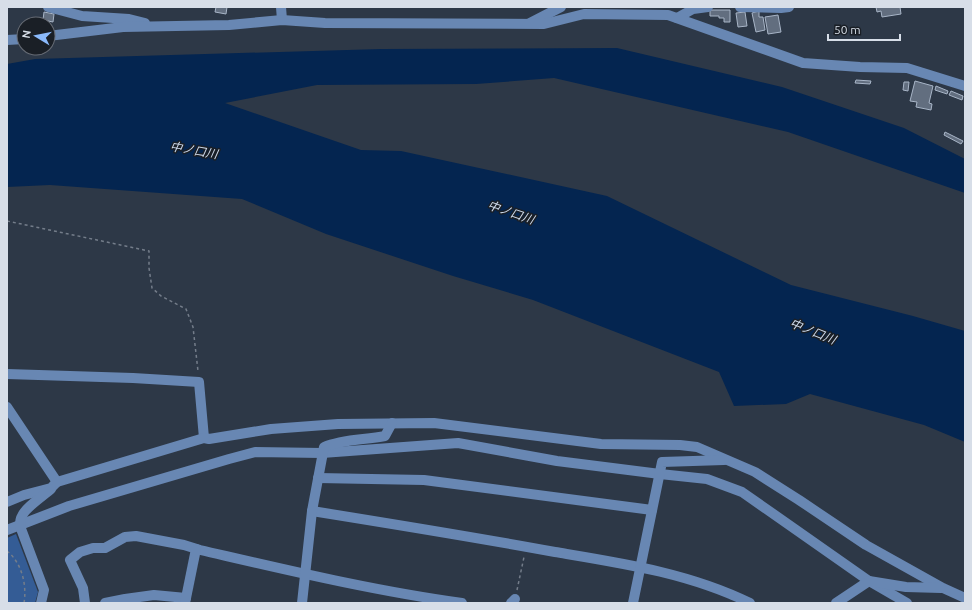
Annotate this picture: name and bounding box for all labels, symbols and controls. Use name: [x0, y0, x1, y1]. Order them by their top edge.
north arrow: [16, 16, 56, 56]
scale bar: [828, 16, 900, 42]
text: 50 m: [834, 23, 861, 36]
text: N: [20, 29, 33, 39]
water label: 中ノ口川: [169, 139, 221, 161]
water label: 中ノ口川: [486, 198, 538, 227]
water label: 中ノ口川: [788, 316, 840, 347]

